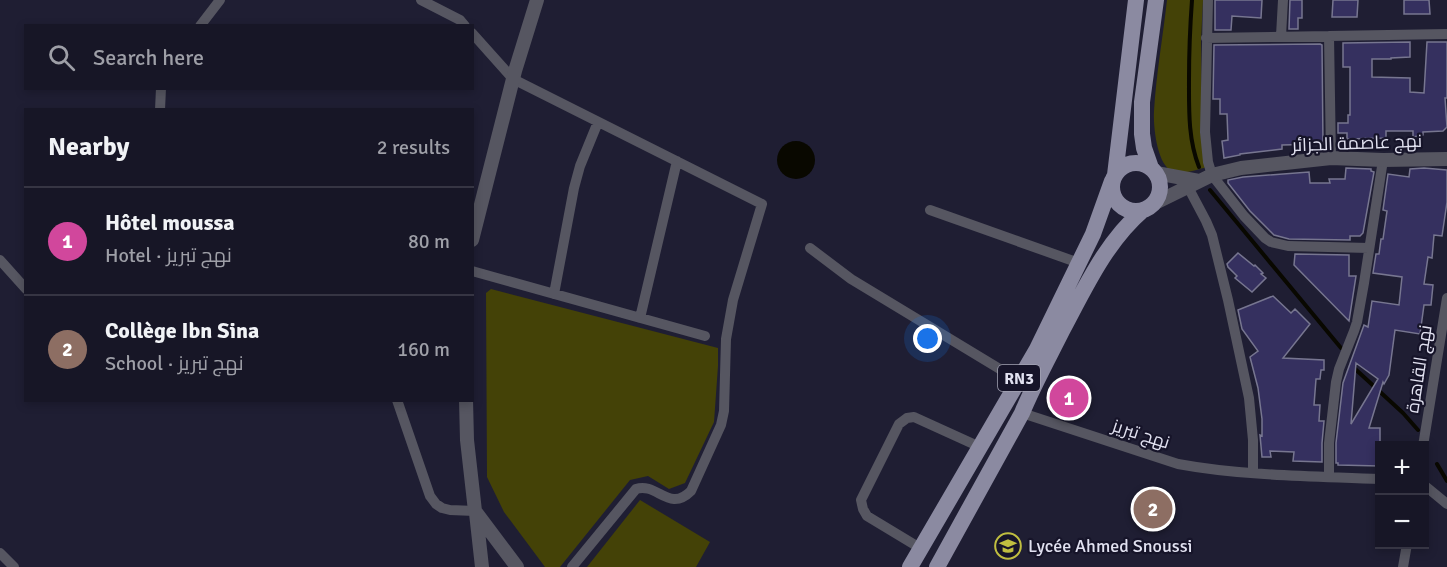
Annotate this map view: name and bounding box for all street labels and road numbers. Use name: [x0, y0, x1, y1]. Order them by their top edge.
street label: نهج عاصمة الجزائر: [1291, 130, 1423, 157]
street label: نهج القاهرة: [1401, 323, 1438, 415]
road number: RN3: [998, 365, 1040, 391]
street label: نهج تبريز: [1108, 414, 1172, 455]

